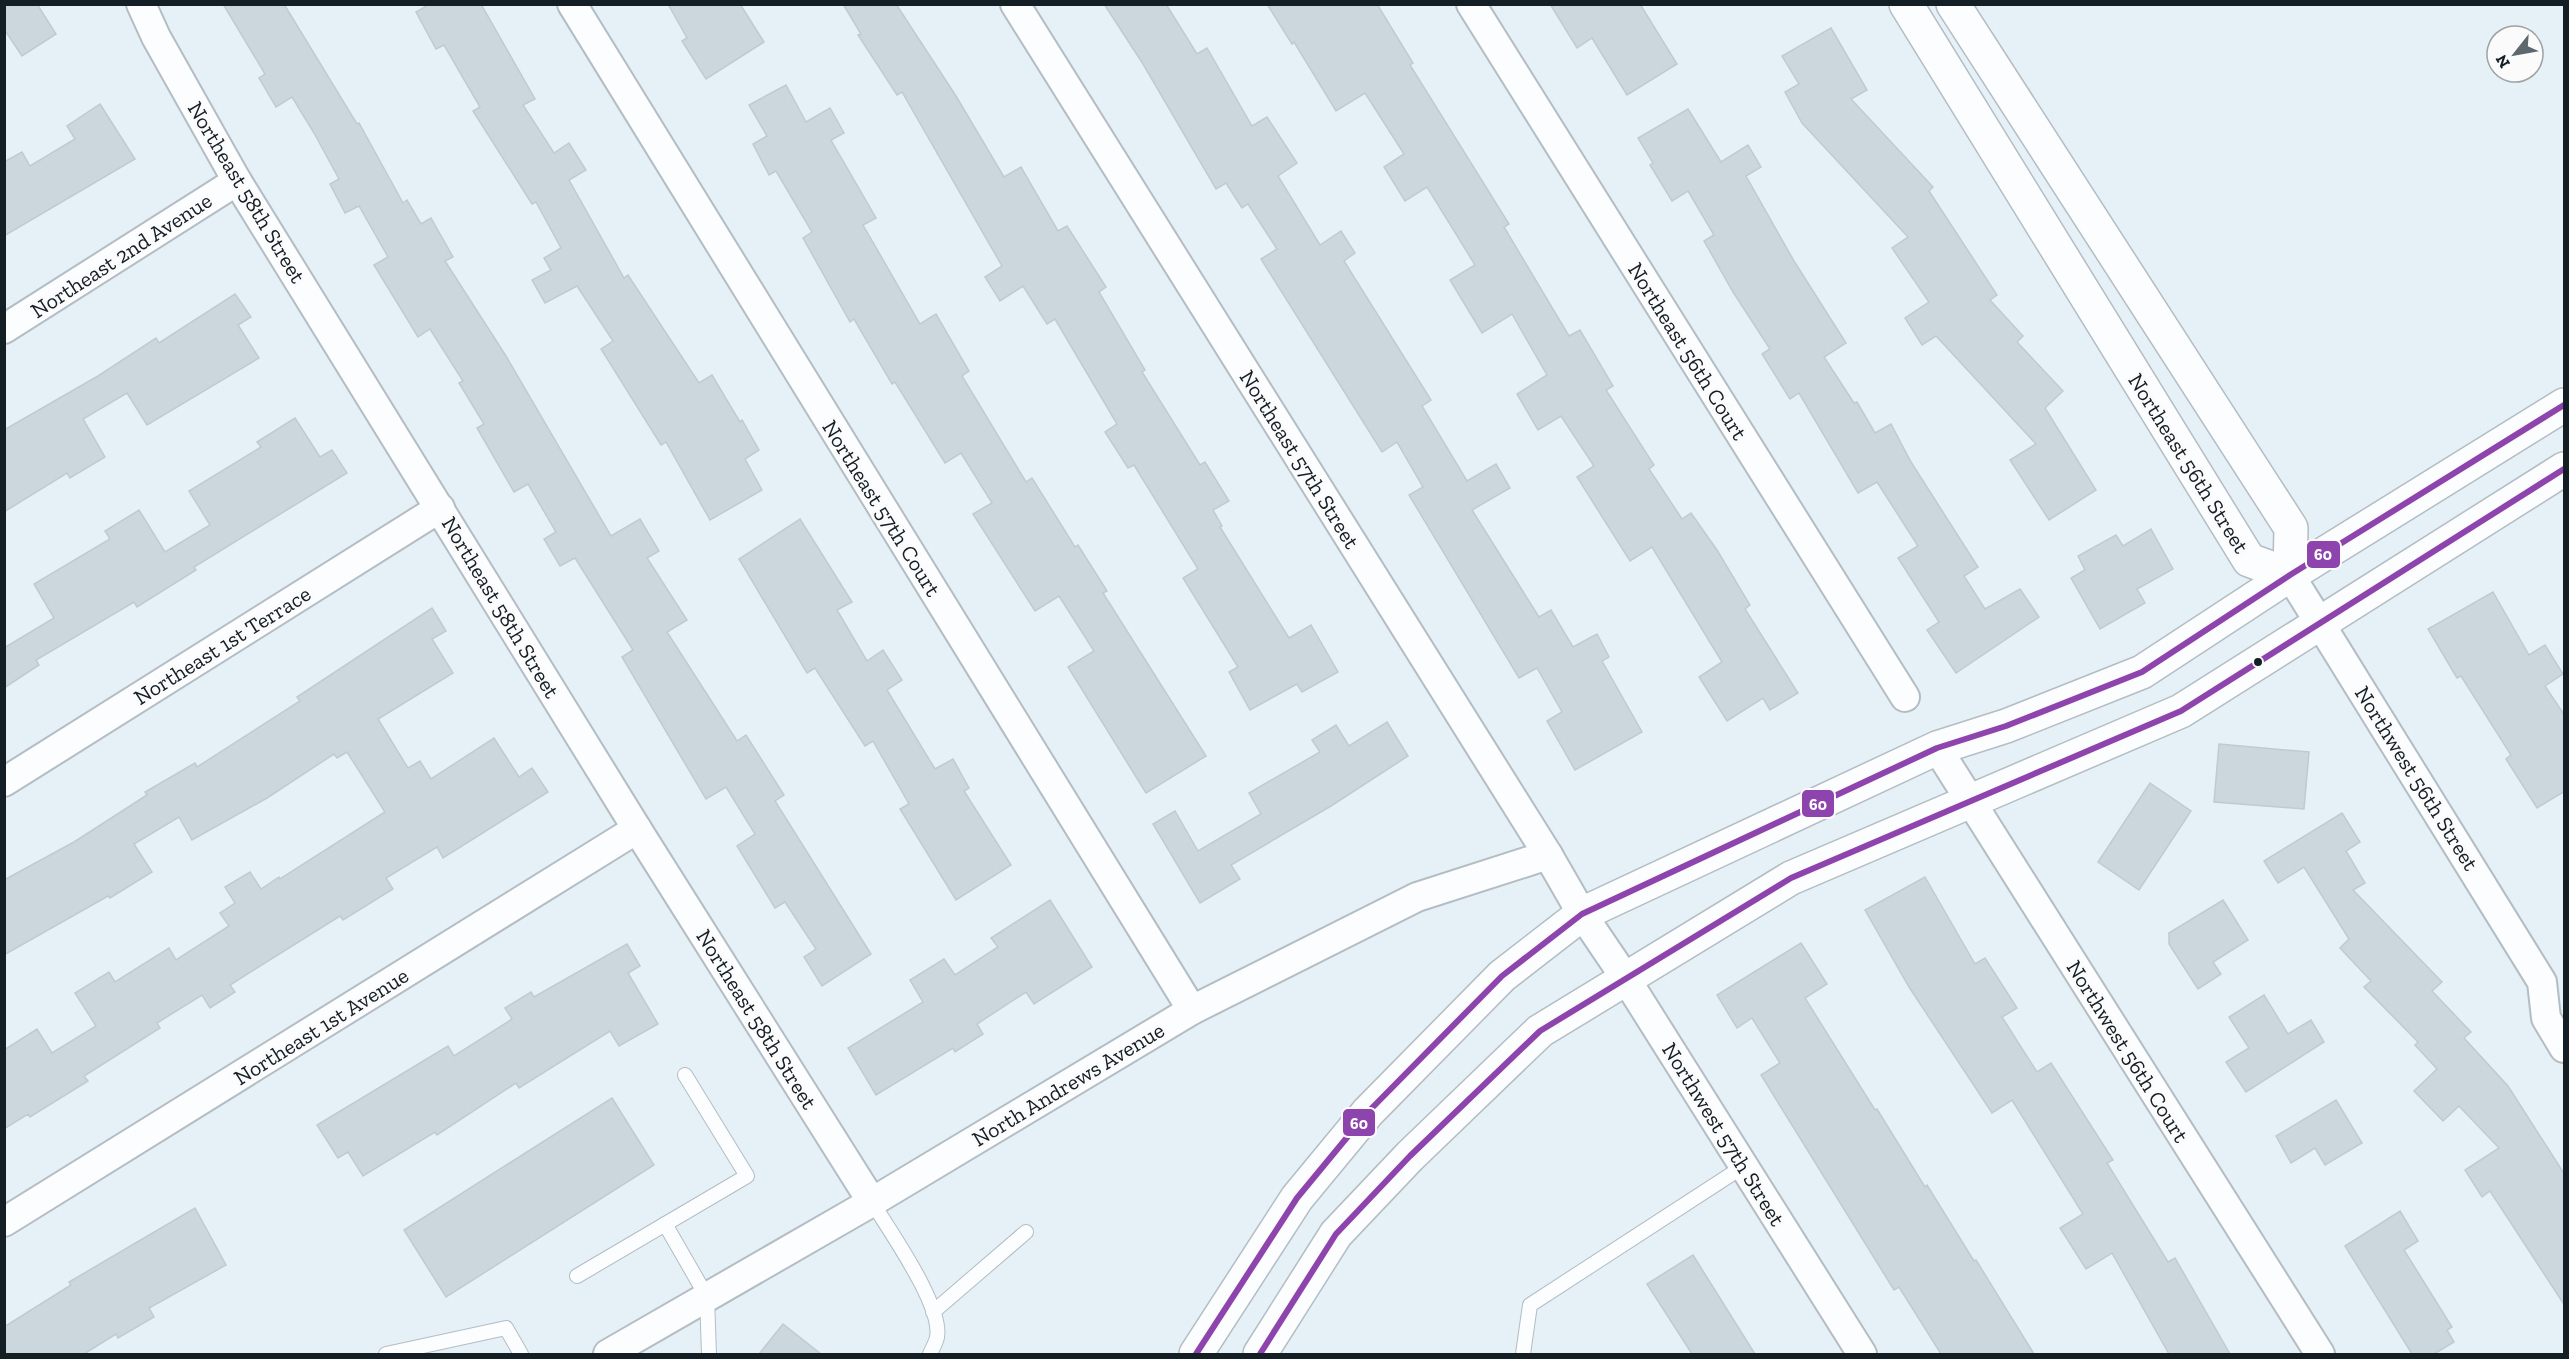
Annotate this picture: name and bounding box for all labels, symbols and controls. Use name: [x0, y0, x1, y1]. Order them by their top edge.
north arrow: [2485, 24, 2545, 84]
text: N: [2491, 51, 2514, 72]
street label: Northeast 58th Street: [182, 97, 312, 289]
street label: Northeast 2nd Avenue: [26, 187, 217, 324]
street label: Northeast 56th Court: [1622, 258, 1754, 446]
street label: Northeast 57th Street: [1234, 365, 1366, 554]
street label: Northeast 56th Street: [2122, 368, 2255, 559]
street label: Northeast 57th Court: [816, 415, 947, 602]
street label: Northeast 58th Street: [436, 512, 566, 704]
line badge: 60: [2306, 540, 2341, 569]
text: 60: [2314, 545, 2332, 564]
street label: Northeast 1st Terrace: [129, 580, 316, 711]
unlabelled marker: [2252, 656, 2264, 668]
street label: Northwest 56th Street: [2349, 681, 2485, 876]
line badge: 60: [1801, 789, 1835, 818]
text: 60: [1809, 795, 1827, 814]
street label: Northeast 58th Street: [690, 924, 823, 1115]
street label: Northwest 56th Court: [2061, 955, 2195, 1148]
street label: Northeast 1st Avenue: [229, 962, 414, 1091]
street label: North Andrews Avenue: [967, 1016, 1169, 1153]
street label: Northwest 57th Street: [1656, 1038, 1791, 1232]
line badge: 60: [1342, 1108, 1376, 1137]
text: 60: [1350, 1114, 1368, 1133]

